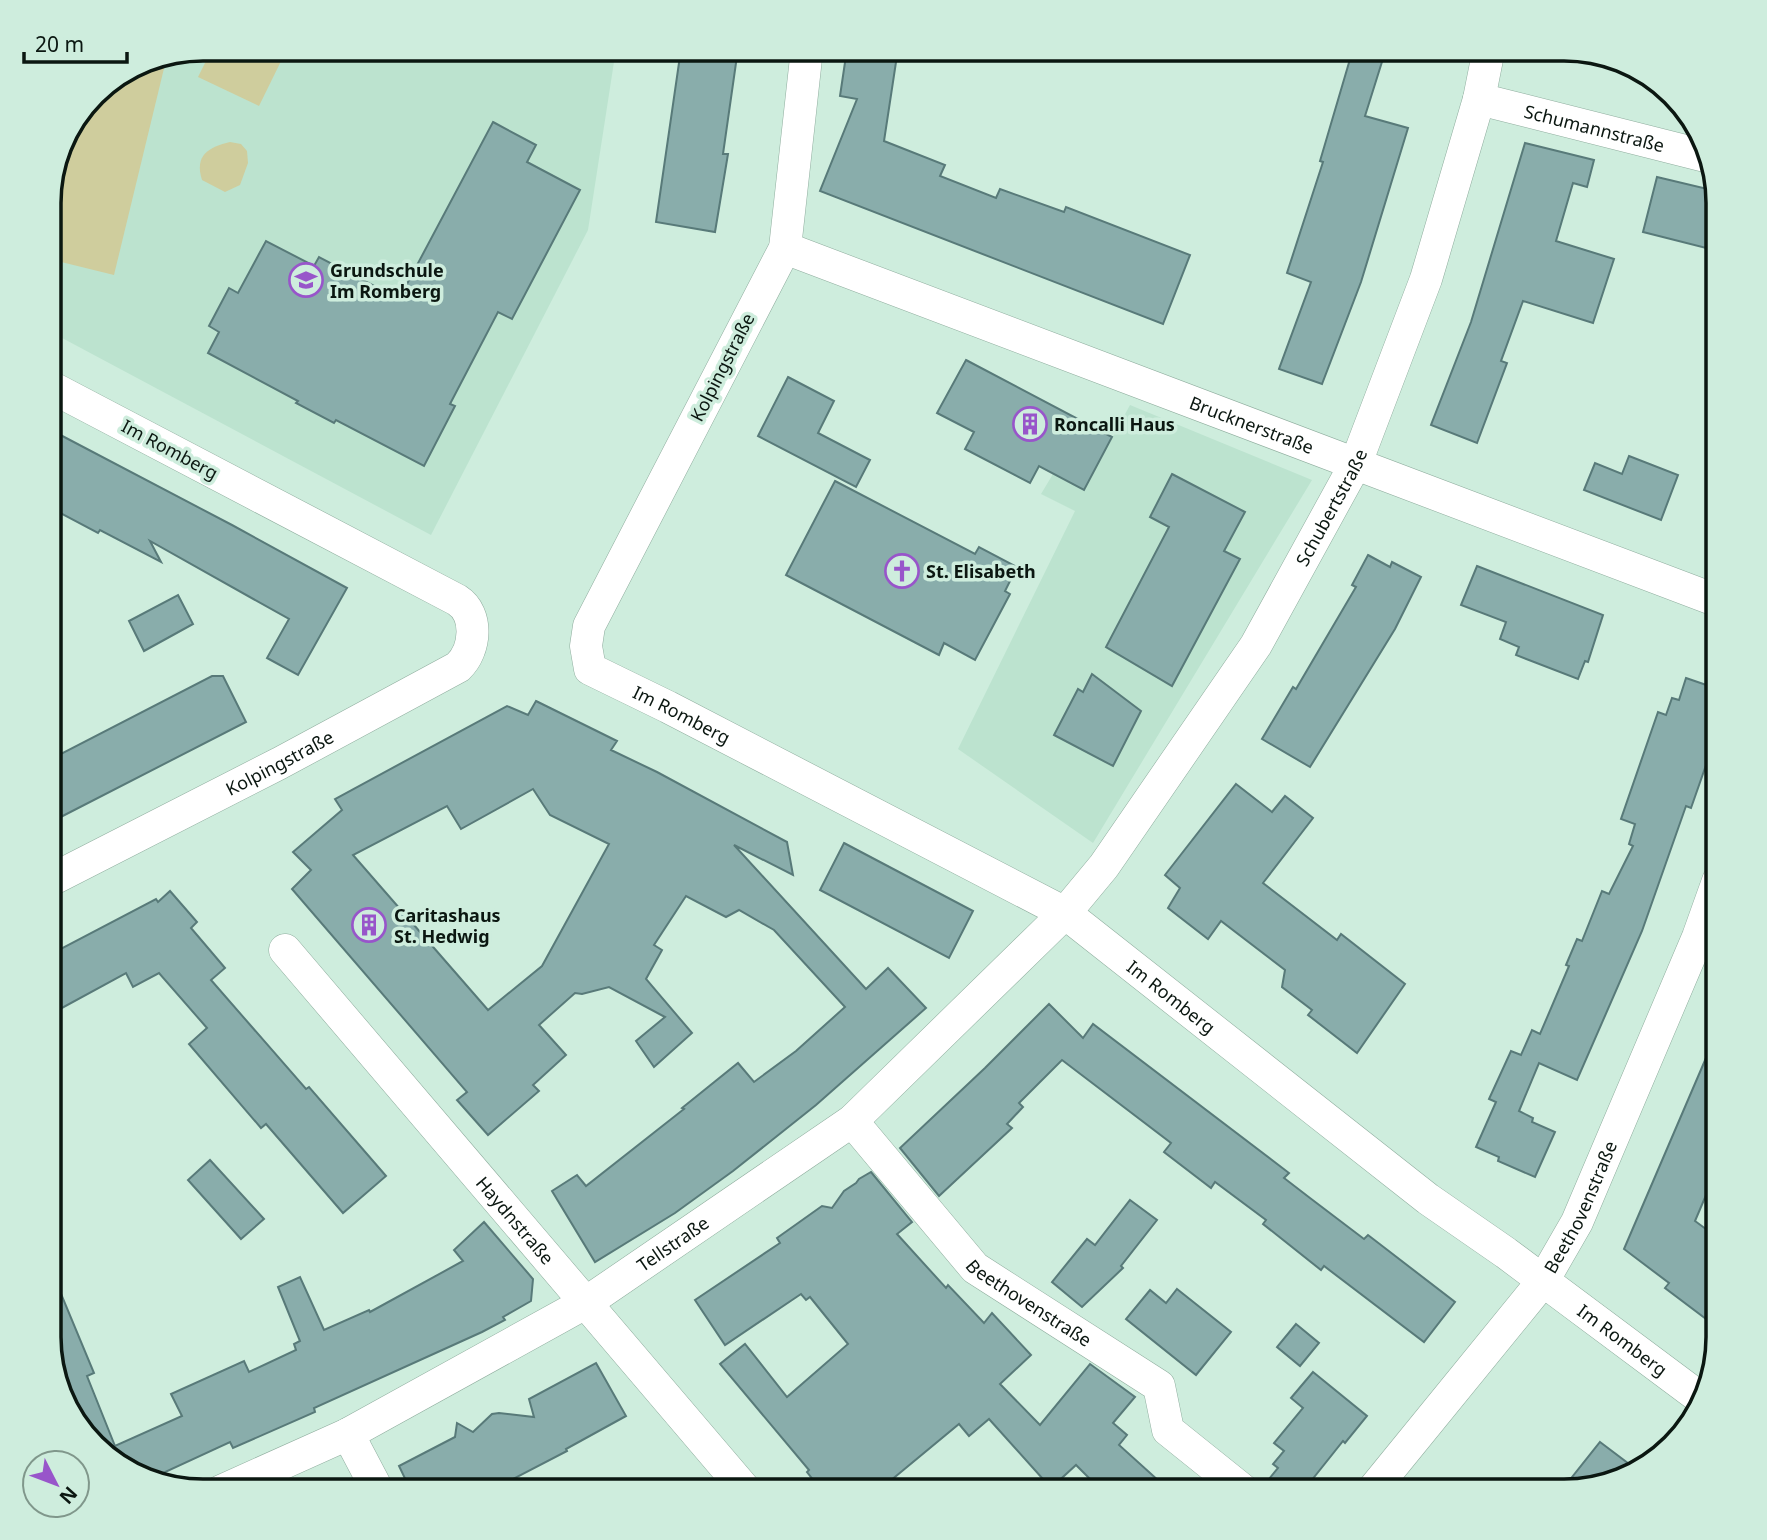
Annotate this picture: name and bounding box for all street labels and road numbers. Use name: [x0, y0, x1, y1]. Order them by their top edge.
street label: Schumannstraße: [1522, 99, 1667, 157]
street label: Kolpingstraße: [684, 309, 760, 425]
street label: Brucknerstraße: [1186, 390, 1317, 459]
street label: Im Romberg: [118, 414, 222, 484]
street label: Schubertstraße: [1290, 446, 1372, 570]
street label: Im Romberg: [629, 680, 735, 749]
street label: Kolpingstraße: [221, 725, 337, 801]
street label: Im Romberg: [1122, 955, 1220, 1039]
street label: Beethovenstraße: [1538, 1137, 1622, 1277]
street label: Haydnstraße: [471, 1171, 560, 1269]
street label: Tellstraße: [632, 1210, 713, 1277]
street label: Beethovenstraße: [961, 1254, 1096, 1352]
street label: Im Romberg: [1573, 1299, 1672, 1381]

